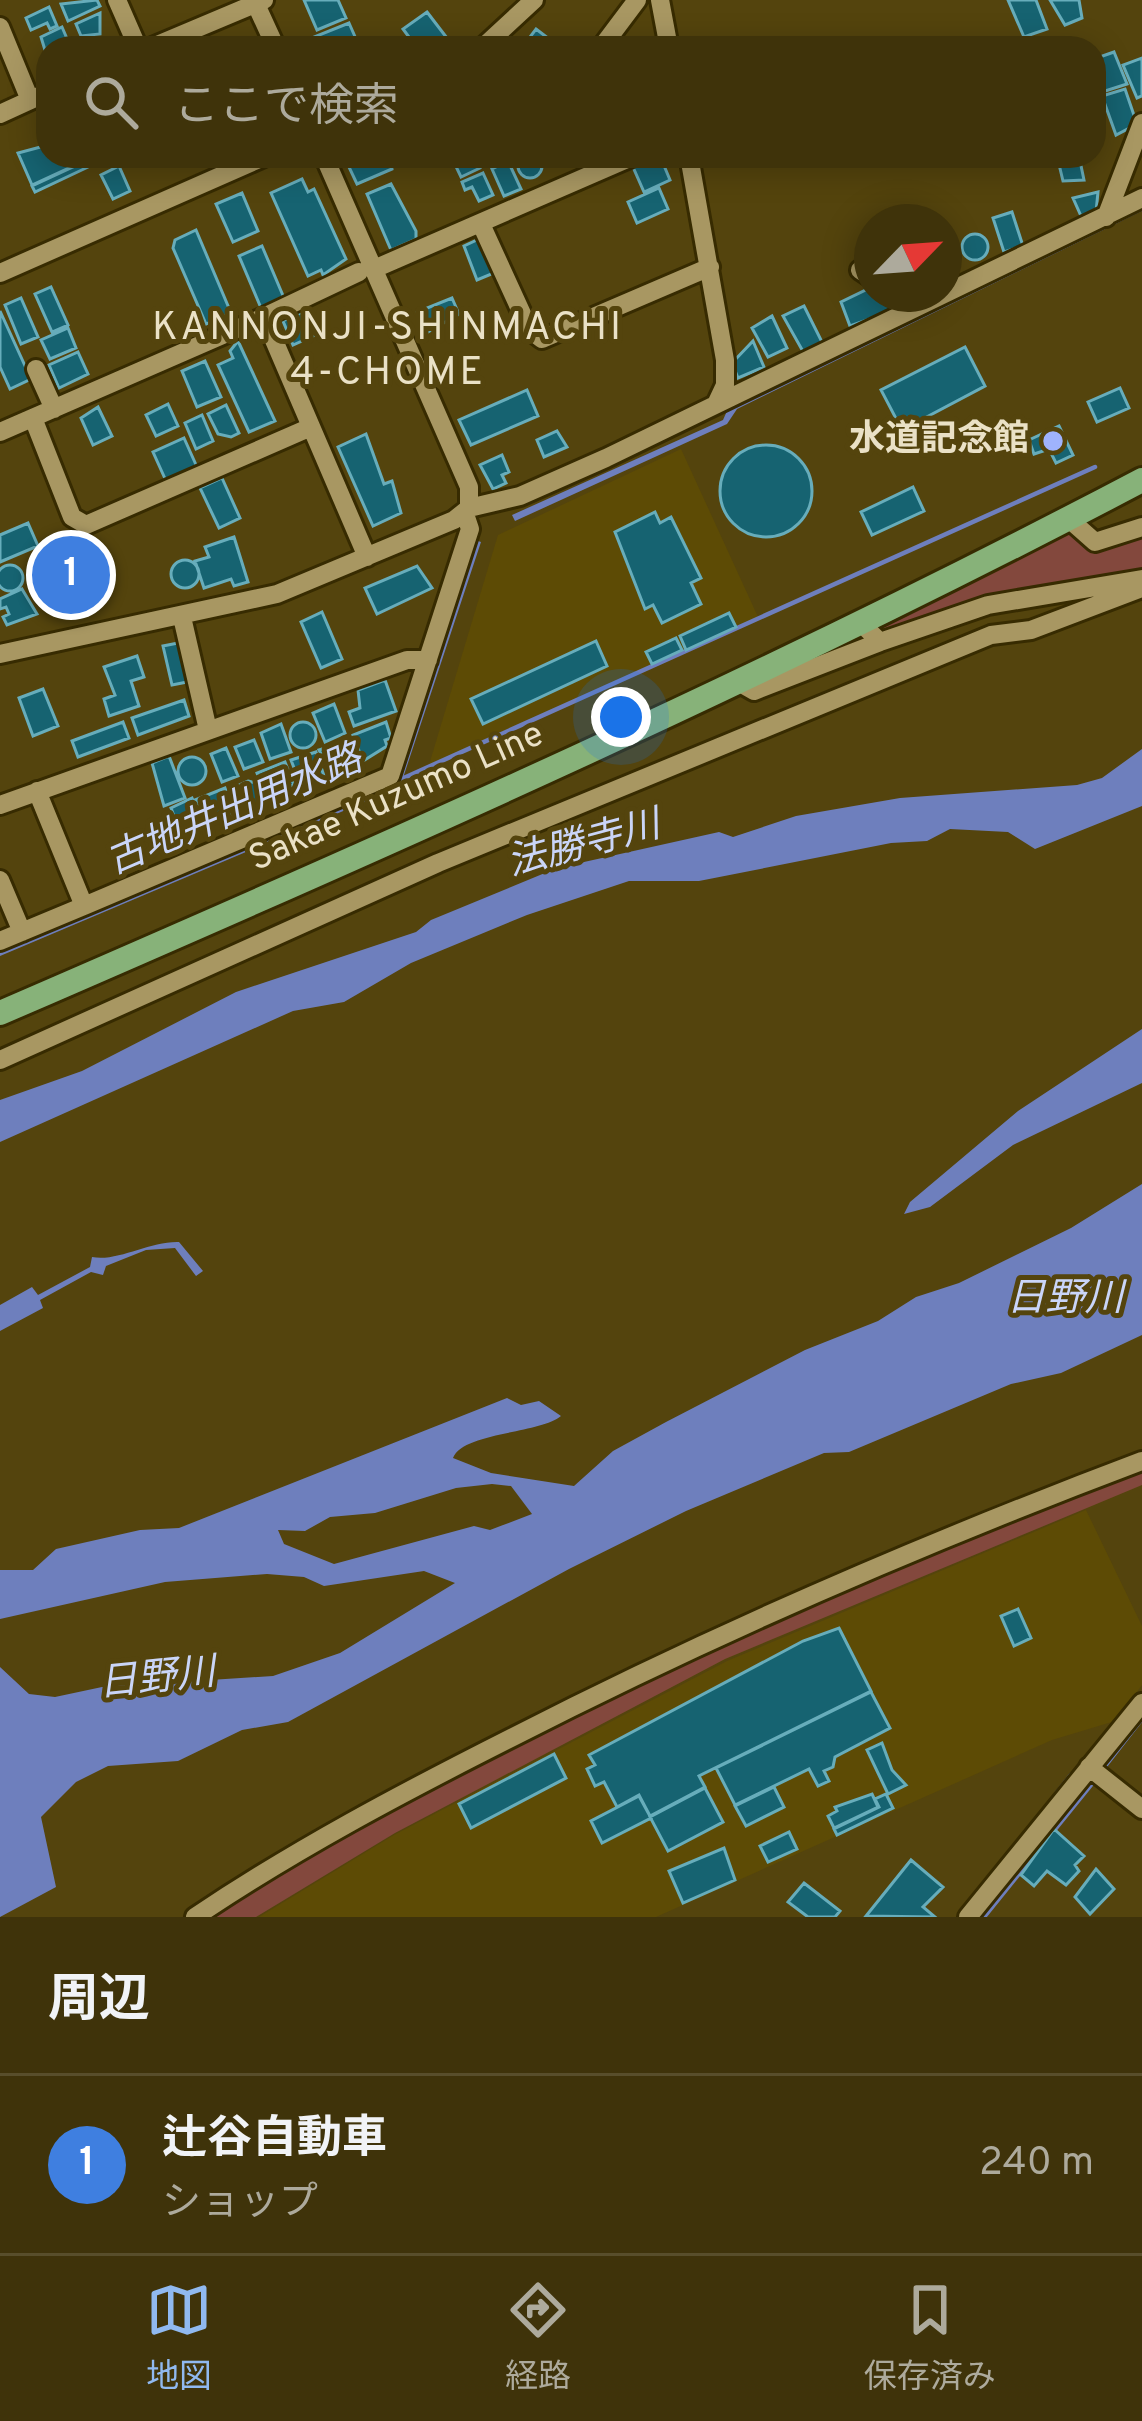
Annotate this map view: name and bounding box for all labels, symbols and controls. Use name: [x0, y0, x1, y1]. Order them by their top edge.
search box: [36, 36, 1106, 168]
icon: search: [78, 69, 144, 135]
text: ここで検索: [174, 80, 399, 137]
north arrow: [854, 204, 962, 312]
district label: KANNONJI-SHINMACHI 4-CHOME: [152, 305, 624, 399]
place label: 水道記念館: [849, 418, 1029, 464]
marker: 水道記念館: [1040, 428, 1066, 454]
pin: 1: [32, 530, 110, 620]
your location: [591, 687, 651, 747]
street label: Sakae Kuzumo Line: [243, 712, 551, 884]
water label: 古地井出用水路: [100, 735, 373, 888]
water label: 法勝寺川: [502, 801, 670, 890]
water label: 日野川: [1006, 1276, 1127, 1325]
water label: 日野川: [96, 1649, 222, 1710]
text: 周辺: [48, 1970, 150, 2035]
text: 辻谷自動車: [162, 2112, 387, 2169]
text: 1: [79, 2140, 95, 2189]
text: 240 m: [979, 2140, 1094, 2189]
text: ショップ: [162, 2180, 318, 2229]
tab: 地図: [146, 2277, 212, 2400]
tab: 経路: [505, 2277, 571, 2400]
tab: 保存済み: [864, 2277, 996, 2400]

